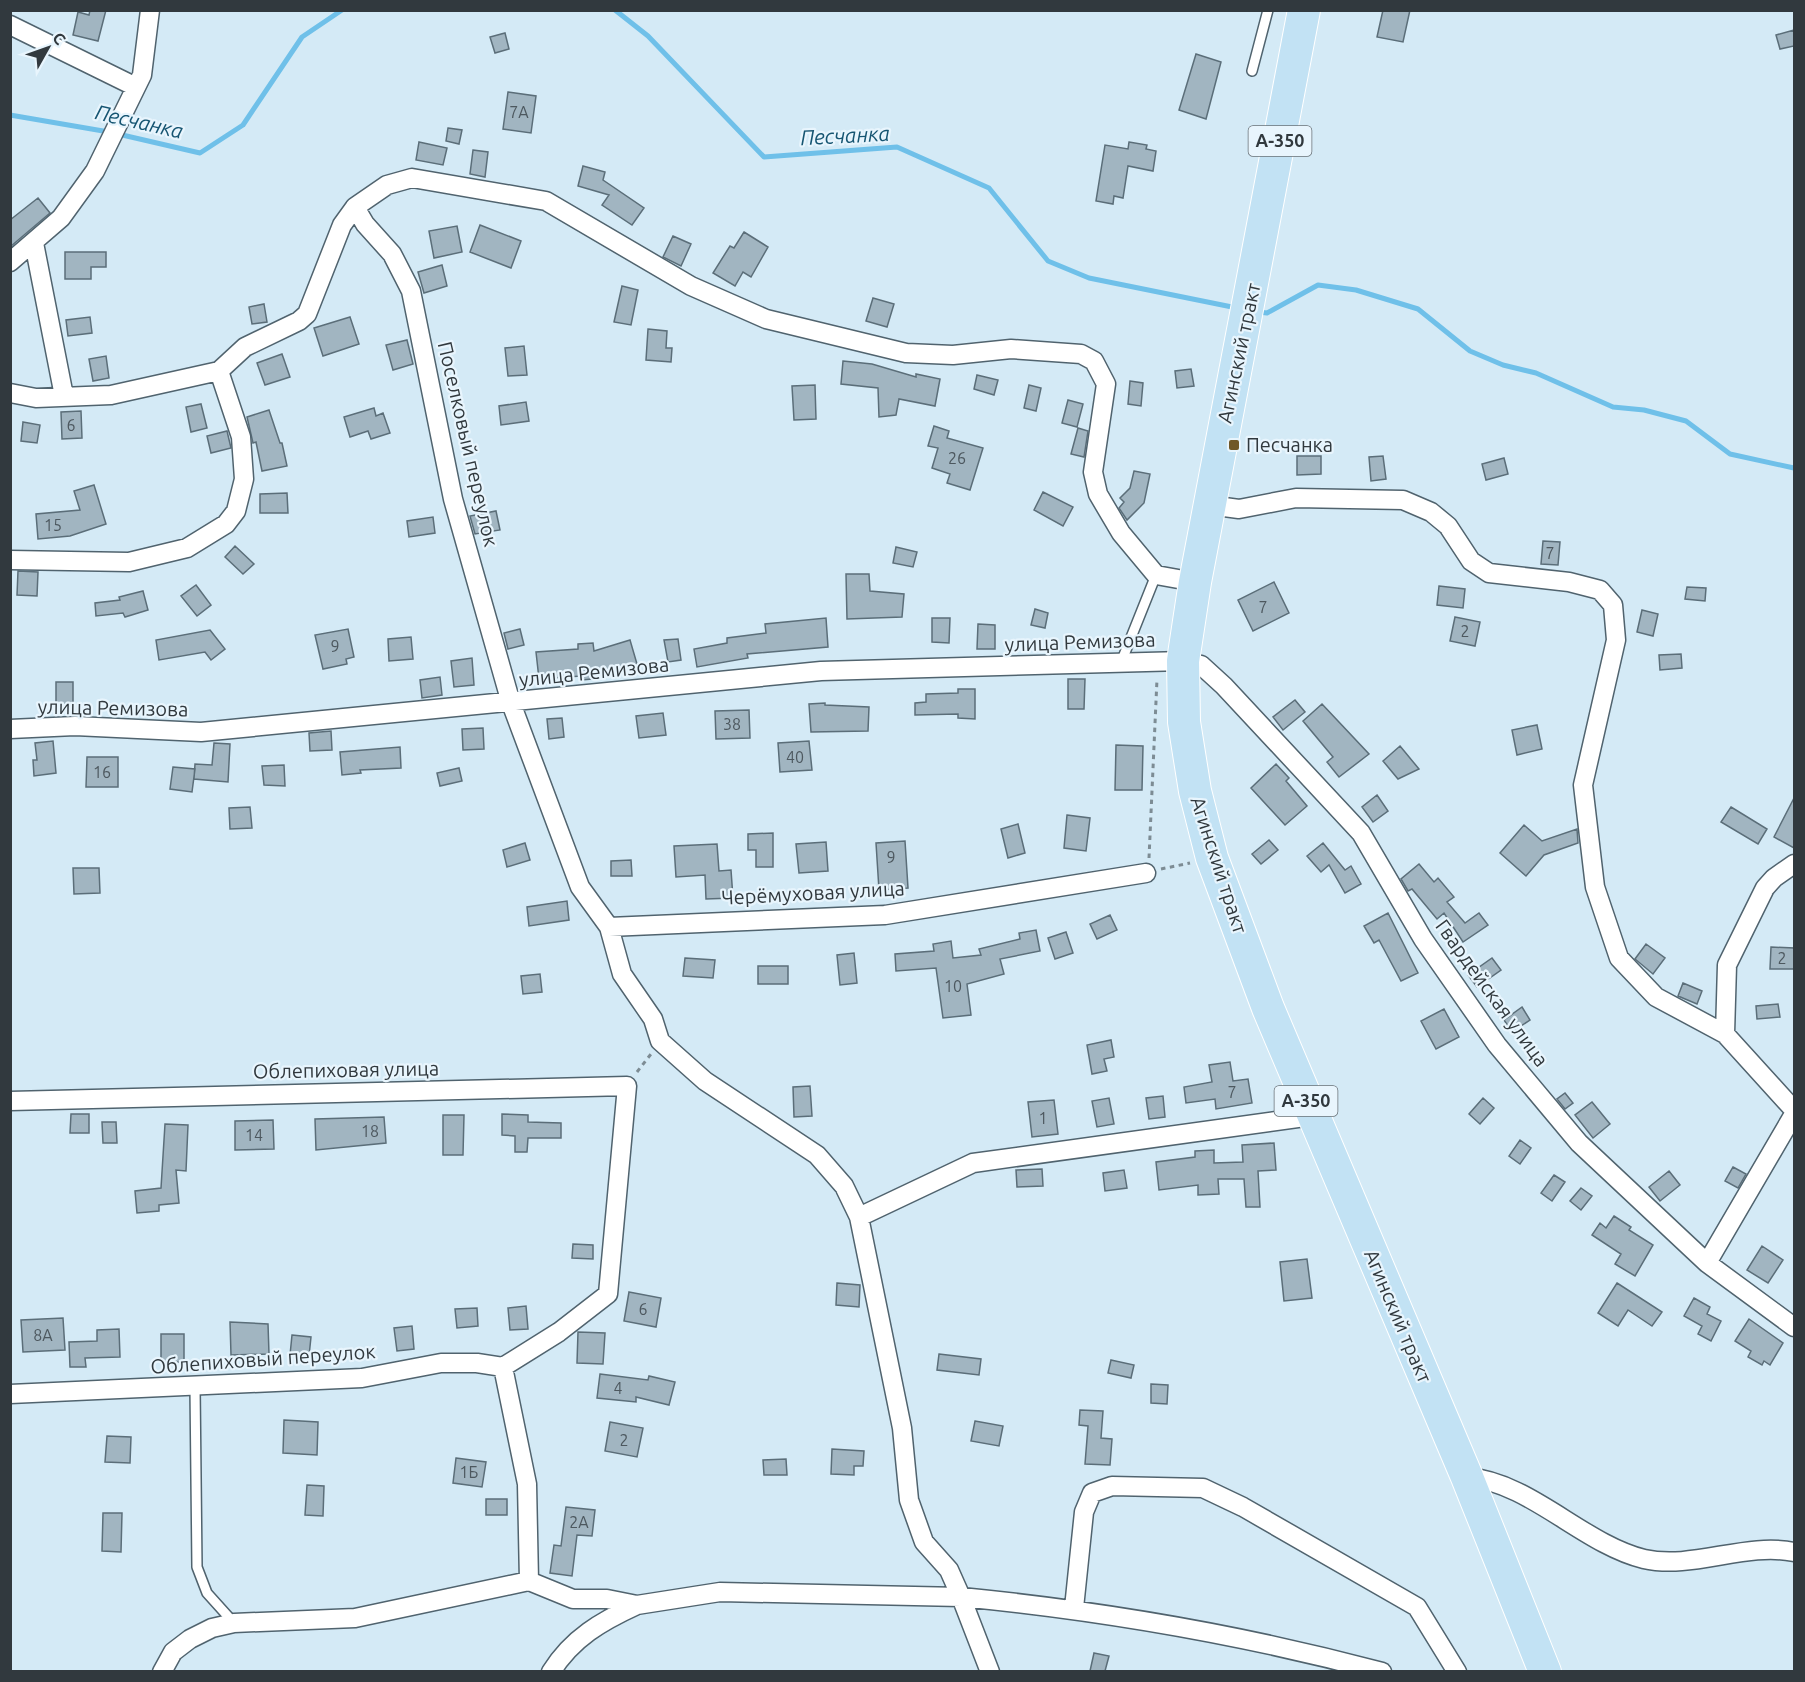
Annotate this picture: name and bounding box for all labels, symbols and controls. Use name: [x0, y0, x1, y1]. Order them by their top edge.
north arrow: [18, 18, 78, 78]
text: С: [49, 29, 70, 48]
water label: Песчанка: [93, 99, 185, 143]
house number: 7А: [509, 103, 529, 121]
water label: Песчанка: [800, 121, 890, 149]
road number: А-350: [1248, 126, 1312, 156]
street label: Агинский тракт: [1212, 281, 1265, 425]
street label: Поселковый переулок: [434, 339, 503, 549]
house number: 6: [66, 416, 76, 434]
place label: Песчанка: [1246, 433, 1333, 456]
marker: Песчанка: [1227, 438, 1241, 452]
house number: 26: [948, 449, 966, 467]
house number: 15: [44, 516, 62, 534]
house number: 7: [1545, 544, 1555, 562]
house number: 7: [1258, 598, 1268, 616]
house number: 2: [1460, 622, 1470, 640]
street label: улица Ремизова: [1004, 627, 1156, 656]
house number: 9: [330, 637, 340, 655]
street label: улица Ремизова: [518, 652, 670, 691]
street label: улица Ремизова: [37, 695, 189, 720]
house number: 38: [723, 715, 741, 733]
house number: 40: [786, 748, 804, 766]
house number: 16: [93, 763, 111, 781]
street label: Агинский тракт: [1187, 794, 1252, 936]
house number: 9: [886, 848, 896, 866]
street label: Черёмуховая улица: [721, 876, 905, 909]
street label: Гвардейская улица: [1431, 915, 1553, 1071]
house number: 2: [1777, 949, 1787, 967]
house number: 10: [944, 977, 962, 995]
street label: Облепиховая улица: [253, 1056, 439, 1083]
house number: 7: [1227, 1083, 1237, 1101]
road number: А-350: [1274, 1086, 1338, 1116]
house number: 1: [1038, 1109, 1048, 1127]
house number: 18: [361, 1122, 379, 1140]
house number: 14: [245, 1126, 263, 1144]
street label: Агинский тракт: [1360, 1246, 1437, 1386]
house number: 6: [638, 1300, 648, 1318]
house number: 8А: [33, 1326, 53, 1344]
street label: Облепиховый переулок: [150, 1339, 376, 1378]
house number: 4: [613, 1379, 623, 1397]
house number: 2: [619, 1431, 629, 1449]
house number: 1Б: [460, 1463, 479, 1481]
house number: 2А: [569, 1513, 589, 1531]

